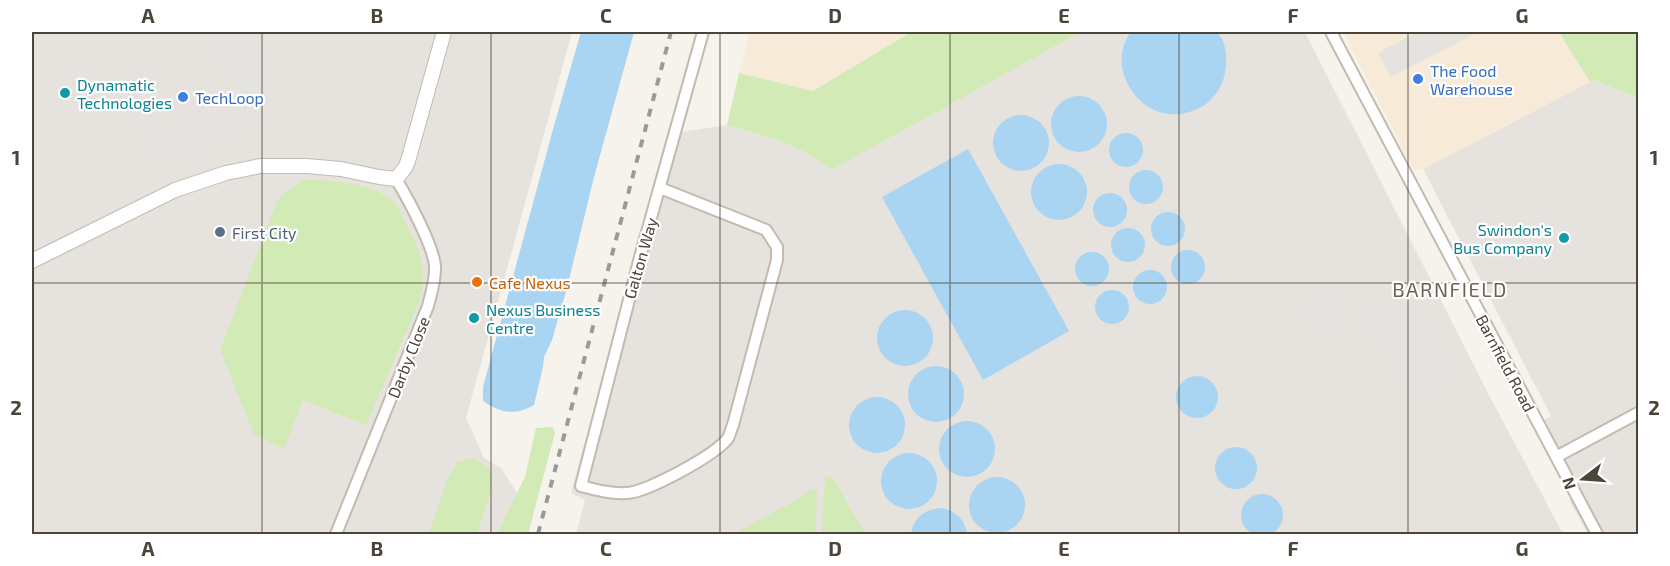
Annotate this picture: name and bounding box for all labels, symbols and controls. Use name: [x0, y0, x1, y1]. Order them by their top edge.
text: A: [141, 3, 155, 27]
text: B: [371, 3, 383, 27]
text: C: [600, 3, 612, 27]
text: D: [828, 3, 842, 27]
text: E: [1058, 3, 1070, 27]
text: F: [1287, 3, 1299, 27]
text: G: [1516, 3, 1528, 27]
place label: The Food Warehouse: [1430, 61, 1513, 98]
marker: The Food Warehouse: [1411, 72, 1425, 86]
place label: Dynamatic Technologies: [77, 75, 172, 112]
marker: Dynamatic Technologies: [58, 86, 72, 100]
place label: TechLoop: [195, 88, 264, 107]
marker: TechLoop: [176, 90, 190, 104]
text: 1: [12, 145, 20, 169]
text: 1: [1650, 145, 1658, 169]
street label: Galton Way: [619, 215, 661, 301]
place label: Swindon's Bus Company: [1453, 220, 1553, 257]
place label: First City: [232, 223, 297, 242]
marker: First City: [213, 225, 227, 239]
marker: Swindon's Bus Company: [1557, 231, 1571, 245]
place label: Cafe Nexus: [489, 273, 571, 292]
marker: Cafe Nexus: [470, 275, 484, 289]
district label: BARNFIELD: [1392, 277, 1508, 301]
place label: Nexus Business Centre: [486, 300, 600, 337]
marker: Nexus Business Centre: [467, 311, 481, 325]
street label: Barnfield Road: [1472, 311, 1540, 415]
street label: Darby Close: [383, 313, 433, 401]
text: 2: [10, 395, 22, 419]
text: 2: [1648, 395, 1660, 419]
north arrow: [1553, 449, 1613, 509]
text: N: [1557, 475, 1579, 492]
text: A: [141, 536, 155, 560]
text: B: [371, 536, 383, 560]
text: C: [600, 536, 612, 560]
text: D: [828, 536, 842, 560]
text: E: [1058, 536, 1070, 560]
text: F: [1287, 536, 1299, 560]
text: G: [1516, 536, 1528, 560]

